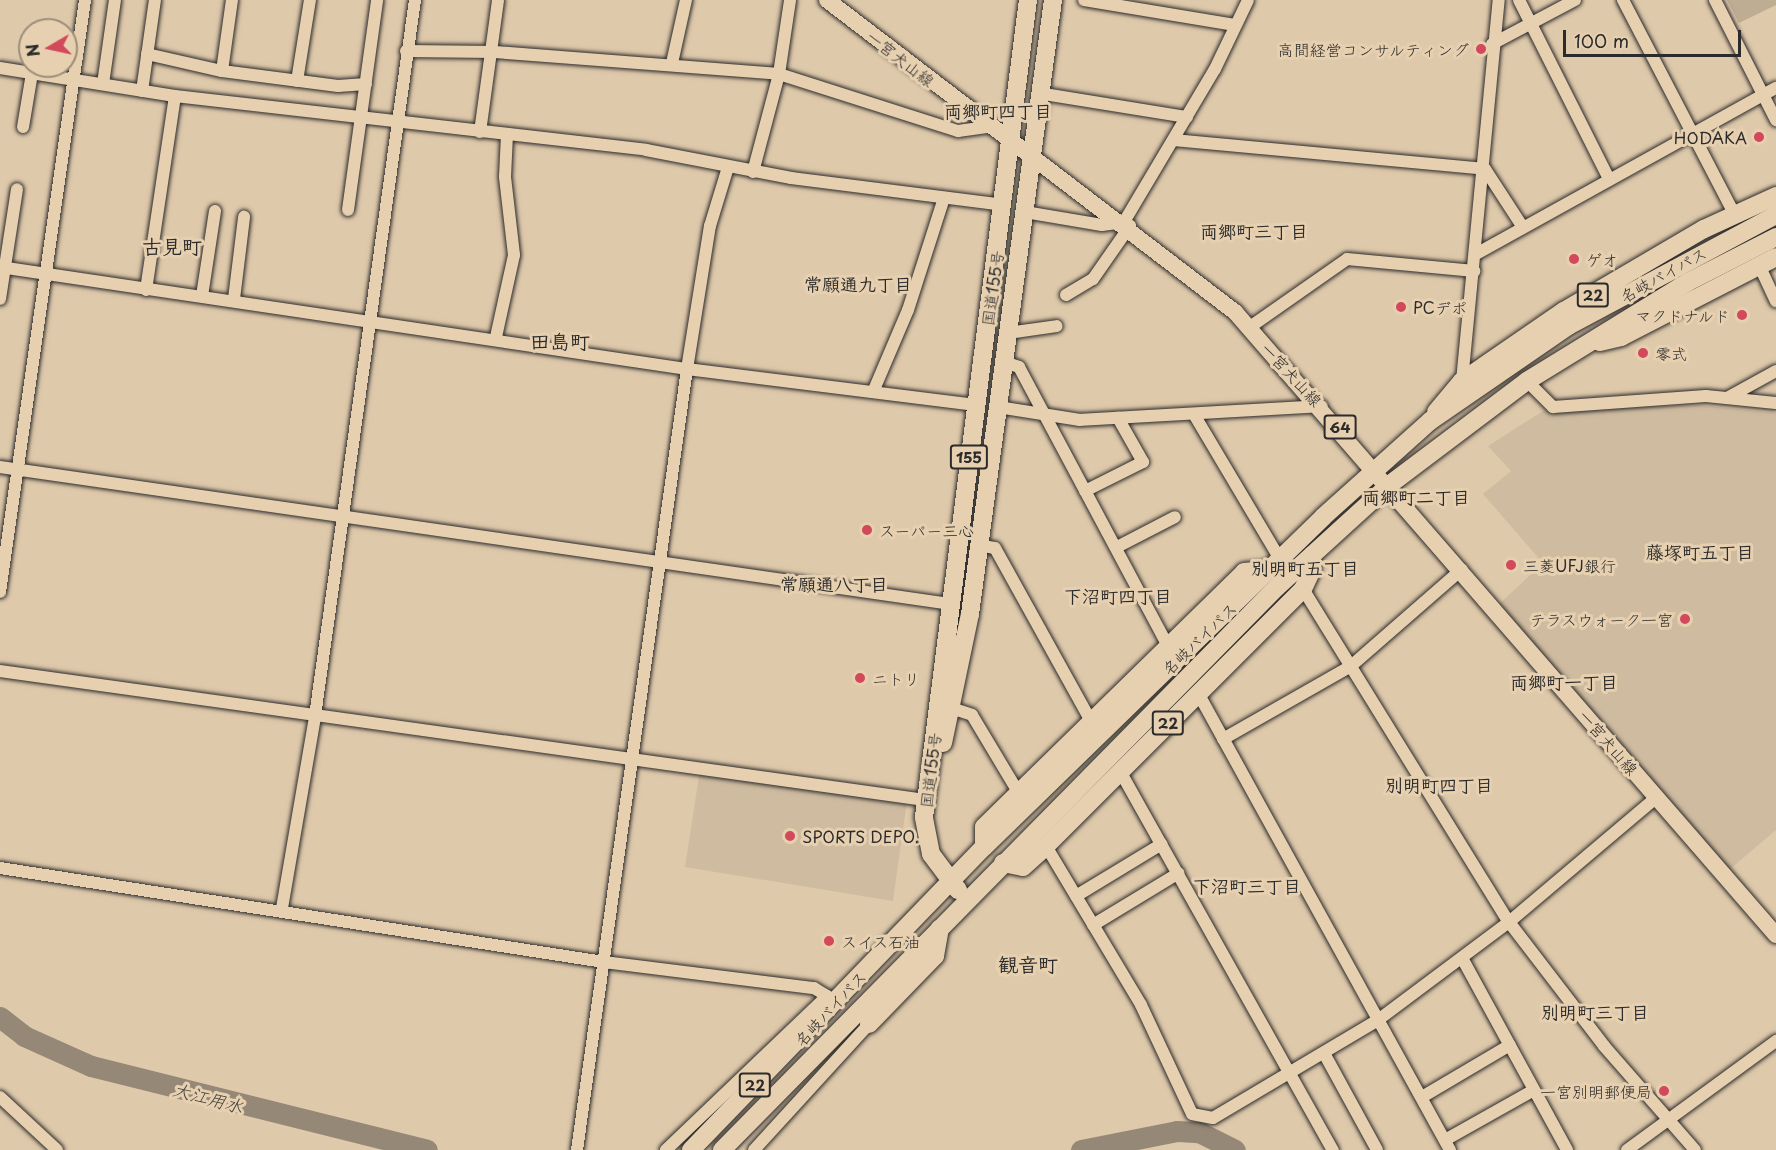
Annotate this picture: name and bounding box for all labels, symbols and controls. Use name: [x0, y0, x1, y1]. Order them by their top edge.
north arrow: [18, 18, 78, 78]
scale bar: [1566, 18, 1744, 56]
street label: 一宮犬山線: [864, 26, 938, 90]
text: 100 m: [1574, 27, 1629, 54]
place label: 高間経営コンサルティング: [1277, 39, 1469, 59]
text: N: [19, 42, 45, 59]
marker: 高間経営コンサルティング: [1474, 42, 1488, 56]
district label: 両郷町四丁目: [944, 100, 1052, 122]
place label: HODAKA: [1674, 127, 1747, 147]
marker: HODAKA: [1752, 130, 1766, 144]
district label: 両郷町三丁目: [1200, 220, 1308, 242]
district label: 古見町: [142, 234, 202, 258]
street label: 名岐バイパス: [1616, 242, 1710, 306]
street label: 国道155号: [977, 249, 1007, 327]
place label: ゲオ: [1586, 249, 1618, 269]
marker: ゲオ: [1567, 252, 1581, 266]
district label: 常願通九丁目: [804, 273, 912, 295]
road number: 22: [1576, 283, 1610, 307]
place label: PCデポ: [1413, 297, 1467, 317]
marker: PCデポ: [1394, 300, 1408, 314]
place label: マクドナルド: [1634, 305, 1730, 325]
marker: マクドナルド: [1735, 308, 1749, 322]
district label: 田島町: [530, 329, 590, 353]
street label: 一宮犬山線: [1258, 338, 1326, 410]
place label: 零式: [1655, 343, 1687, 363]
marker: 零式: [1636, 346, 1650, 360]
road number: 64: [1324, 415, 1356, 439]
road number: 155: [950, 445, 988, 469]
district label: 両郷町二丁目: [1362, 486, 1470, 508]
place label: スーパー三心: [879, 520, 974, 540]
marker: スーパー三心: [860, 523, 874, 537]
district label: 藤塚町五丁目: [1646, 541, 1754, 563]
place label: 三菱UFJ銀行: [1523, 555, 1616, 575]
district label: 別明町五丁目: [1251, 557, 1359, 579]
marker: 三菱UFJ銀行: [1504, 558, 1518, 572]
district label: 常願通八丁目: [780, 573, 888, 595]
district label: 下沼町四丁目: [1064, 585, 1172, 607]
street label: 名岐バイパス: [1158, 598, 1240, 678]
place label: テラスウォーク一宮: [1529, 609, 1673, 629]
marker: テラスウォーク一宮: [1678, 612, 1692, 626]
place label: ニトリ: [872, 668, 920, 688]
marker: ニトリ: [853, 671, 867, 685]
district label: 両郷町一丁目: [1510, 671, 1618, 693]
street label: 一宮犬山線: [1576, 706, 1642, 778]
road number: 22: [1152, 711, 1184, 735]
street label: 国道155号: [916, 731, 944, 809]
district label: 別明町四丁目: [1385, 774, 1493, 796]
place label: SPORTS DEPO.: [802, 826, 920, 846]
marker: SPORTS DEPO.: [783, 829, 797, 843]
district label: 下沼町三丁目: [1193, 875, 1301, 897]
place label: スイス石油: [841, 931, 921, 951]
marker: スイス石油: [822, 934, 836, 948]
district label: 観音町: [998, 952, 1058, 976]
street label: 名岐バイパス: [790, 966, 870, 1050]
district label: 別明町三丁目: [1541, 1001, 1649, 1023]
road number: 22: [738, 1073, 771, 1097]
water label: 大江用水: [170, 1078, 246, 1118]
place label: 一宮別明郵便局: [1540, 1081, 1652, 1101]
marker: 一宮別明郵便局: [1657, 1084, 1671, 1098]

